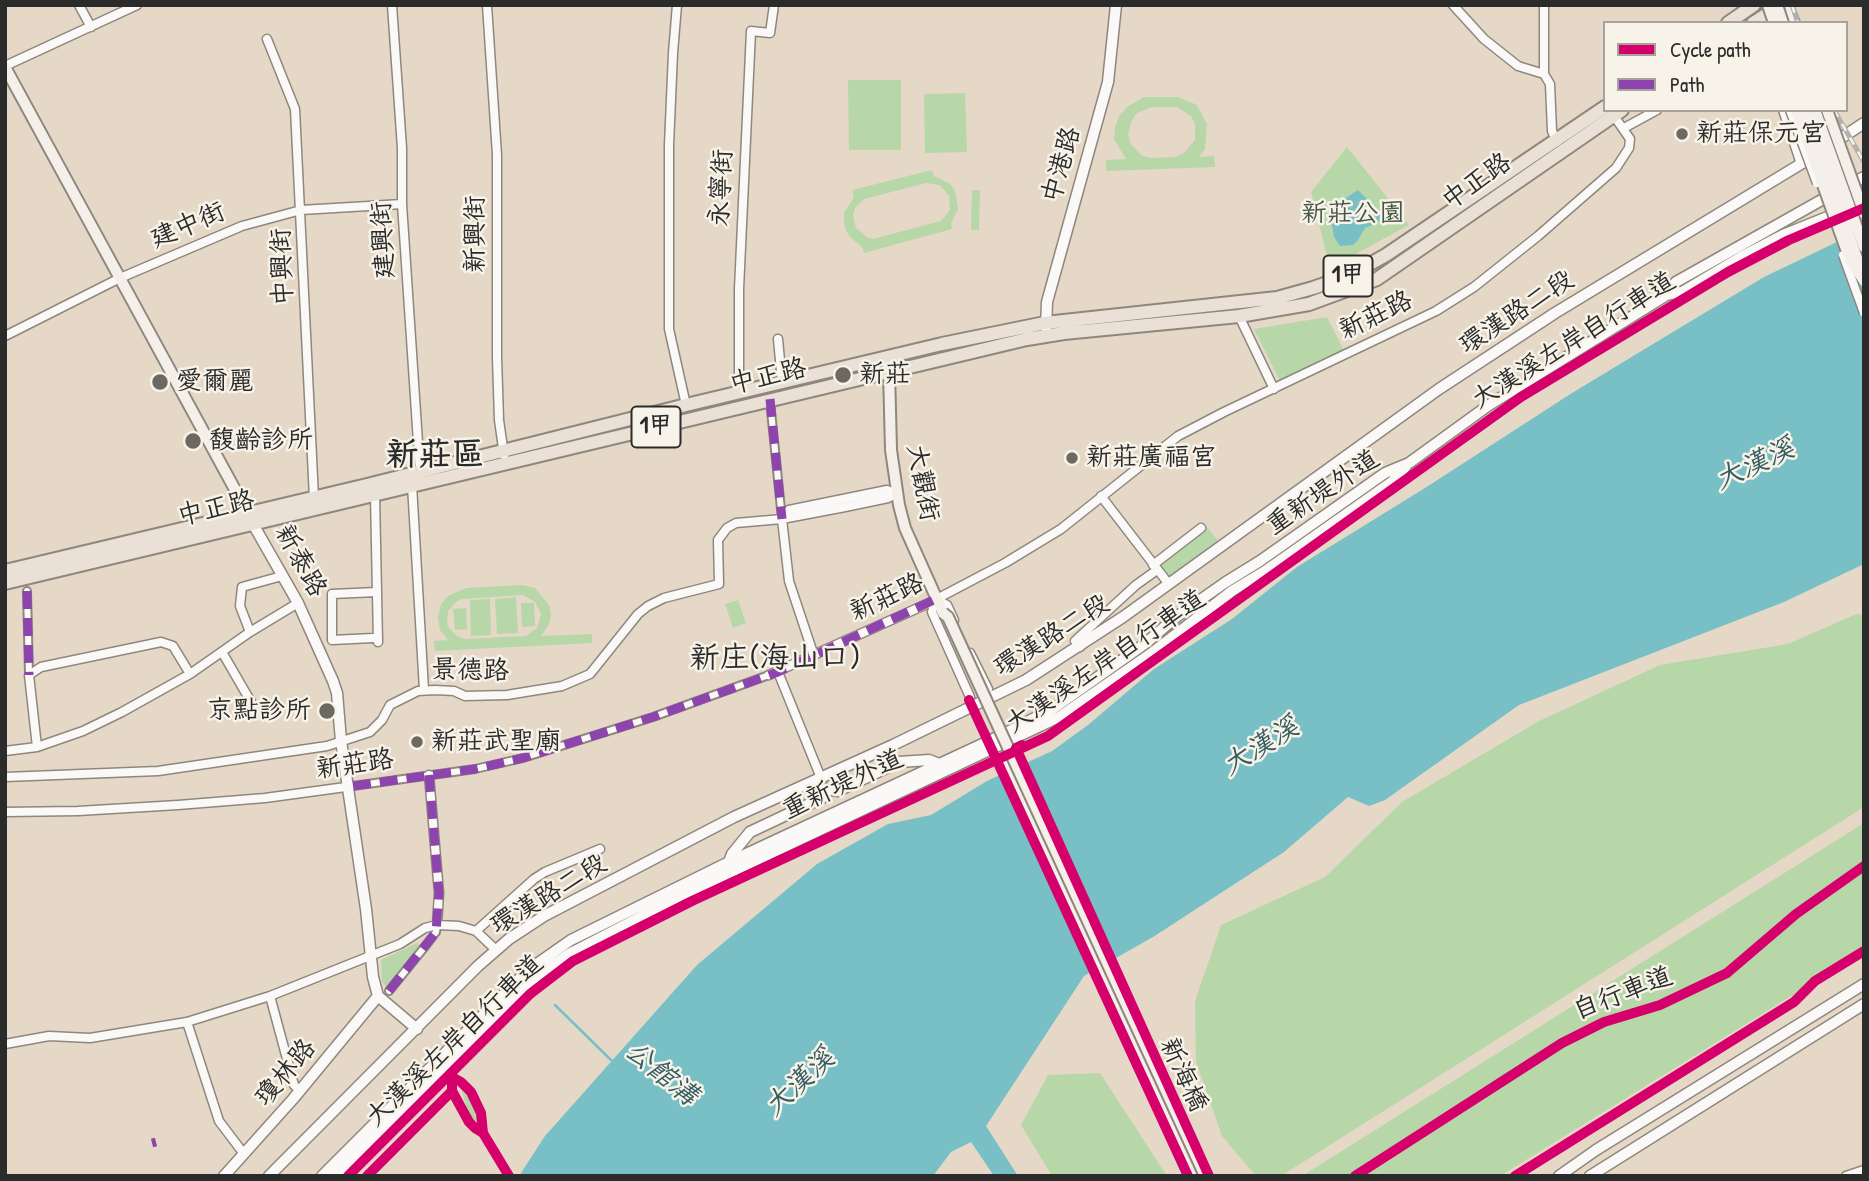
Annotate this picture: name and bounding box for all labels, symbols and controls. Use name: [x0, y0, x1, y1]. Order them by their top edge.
legend: [1603, 21, 1848, 112]
text: Cycle path: [1670, 35, 1751, 64]
text: Path: [1670, 70, 1704, 99]
place label: 新莊保元宮: [1696, 118, 1826, 150]
street label: 中港路: [1036, 123, 1088, 207]
marker: 新莊保元宮: [1674, 126, 1690, 142]
street label: 中正路: [1436, 147, 1518, 217]
street label: 永寧街: [704, 148, 740, 228]
street label: 新興街: [460, 195, 492, 273]
street label: 建中街: [146, 196, 230, 256]
park label: 新莊公園: [1301, 198, 1405, 230]
street label: 建興街: [366, 200, 402, 280]
street label: 中興街: [266, 227, 300, 307]
road number: 1甲: [1324, 256, 1372, 296]
street label: 環漢路二段: [1454, 265, 1580, 361]
street label: 大漢溪左岸自行車道: [1467, 266, 1681, 416]
street label: 新莊路: [1334, 285, 1418, 347]
street label: 中正路: [726, 353, 810, 401]
place label: 新莊: [859, 359, 911, 391]
marker: 新莊: [833, 365, 853, 385]
place label: 愛爾麗: [176, 366, 254, 398]
marker: 愛爾麗: [150, 372, 170, 392]
road number: 1甲: [632, 406, 680, 448]
place label: 馥齡診所: [209, 425, 313, 457]
marker: 馥齡診所: [183, 431, 203, 451]
water label: 大漢溪: [1710, 432, 1800, 498]
district label: 新莊區: [386, 436, 484, 476]
street label: 大觀街: [899, 442, 945, 524]
place label: 新莊廣福宮: [1086, 442, 1216, 474]
street label: 重新堤外道: [1260, 444, 1386, 542]
marker: 新莊廣福宮: [1064, 450, 1080, 466]
street label: 中正路: [174, 485, 258, 533]
street label: 新泰路: [267, 519, 333, 603]
street label: 新莊路: [845, 567, 929, 629]
street label: 大漢溪左岸自行車道: [1000, 584, 1212, 740]
street label: 環漢路二段: [989, 588, 1115, 684]
district label: 新庄(海山口): [690, 641, 860, 677]
street label: 景德路: [431, 655, 509, 687]
place label: 京點診所: [207, 695, 311, 727]
marker: 京點診所: [317, 701, 337, 721]
water label: 大漢溪: [1216, 710, 1306, 784]
place label: 新莊武聖廟: [431, 726, 561, 758]
marker: 新莊武聖廟: [409, 734, 425, 750]
street label: 重新堤外道: [777, 743, 909, 827]
street label: 新莊路: [314, 744, 396, 786]
street label: 環漢路二段: [485, 848, 613, 942]
street label: 大漢溪左岸自行車道: [360, 949, 550, 1133]
street label: 自行車道: [1569, 961, 1677, 1027]
street label: 瓊林路: [249, 1033, 323, 1113]
street label: 新海橋: [1152, 1033, 1214, 1117]
water label: 公館溝: [618, 1035, 704, 1113]
water label: 大漢溪: [758, 1042, 842, 1124]

